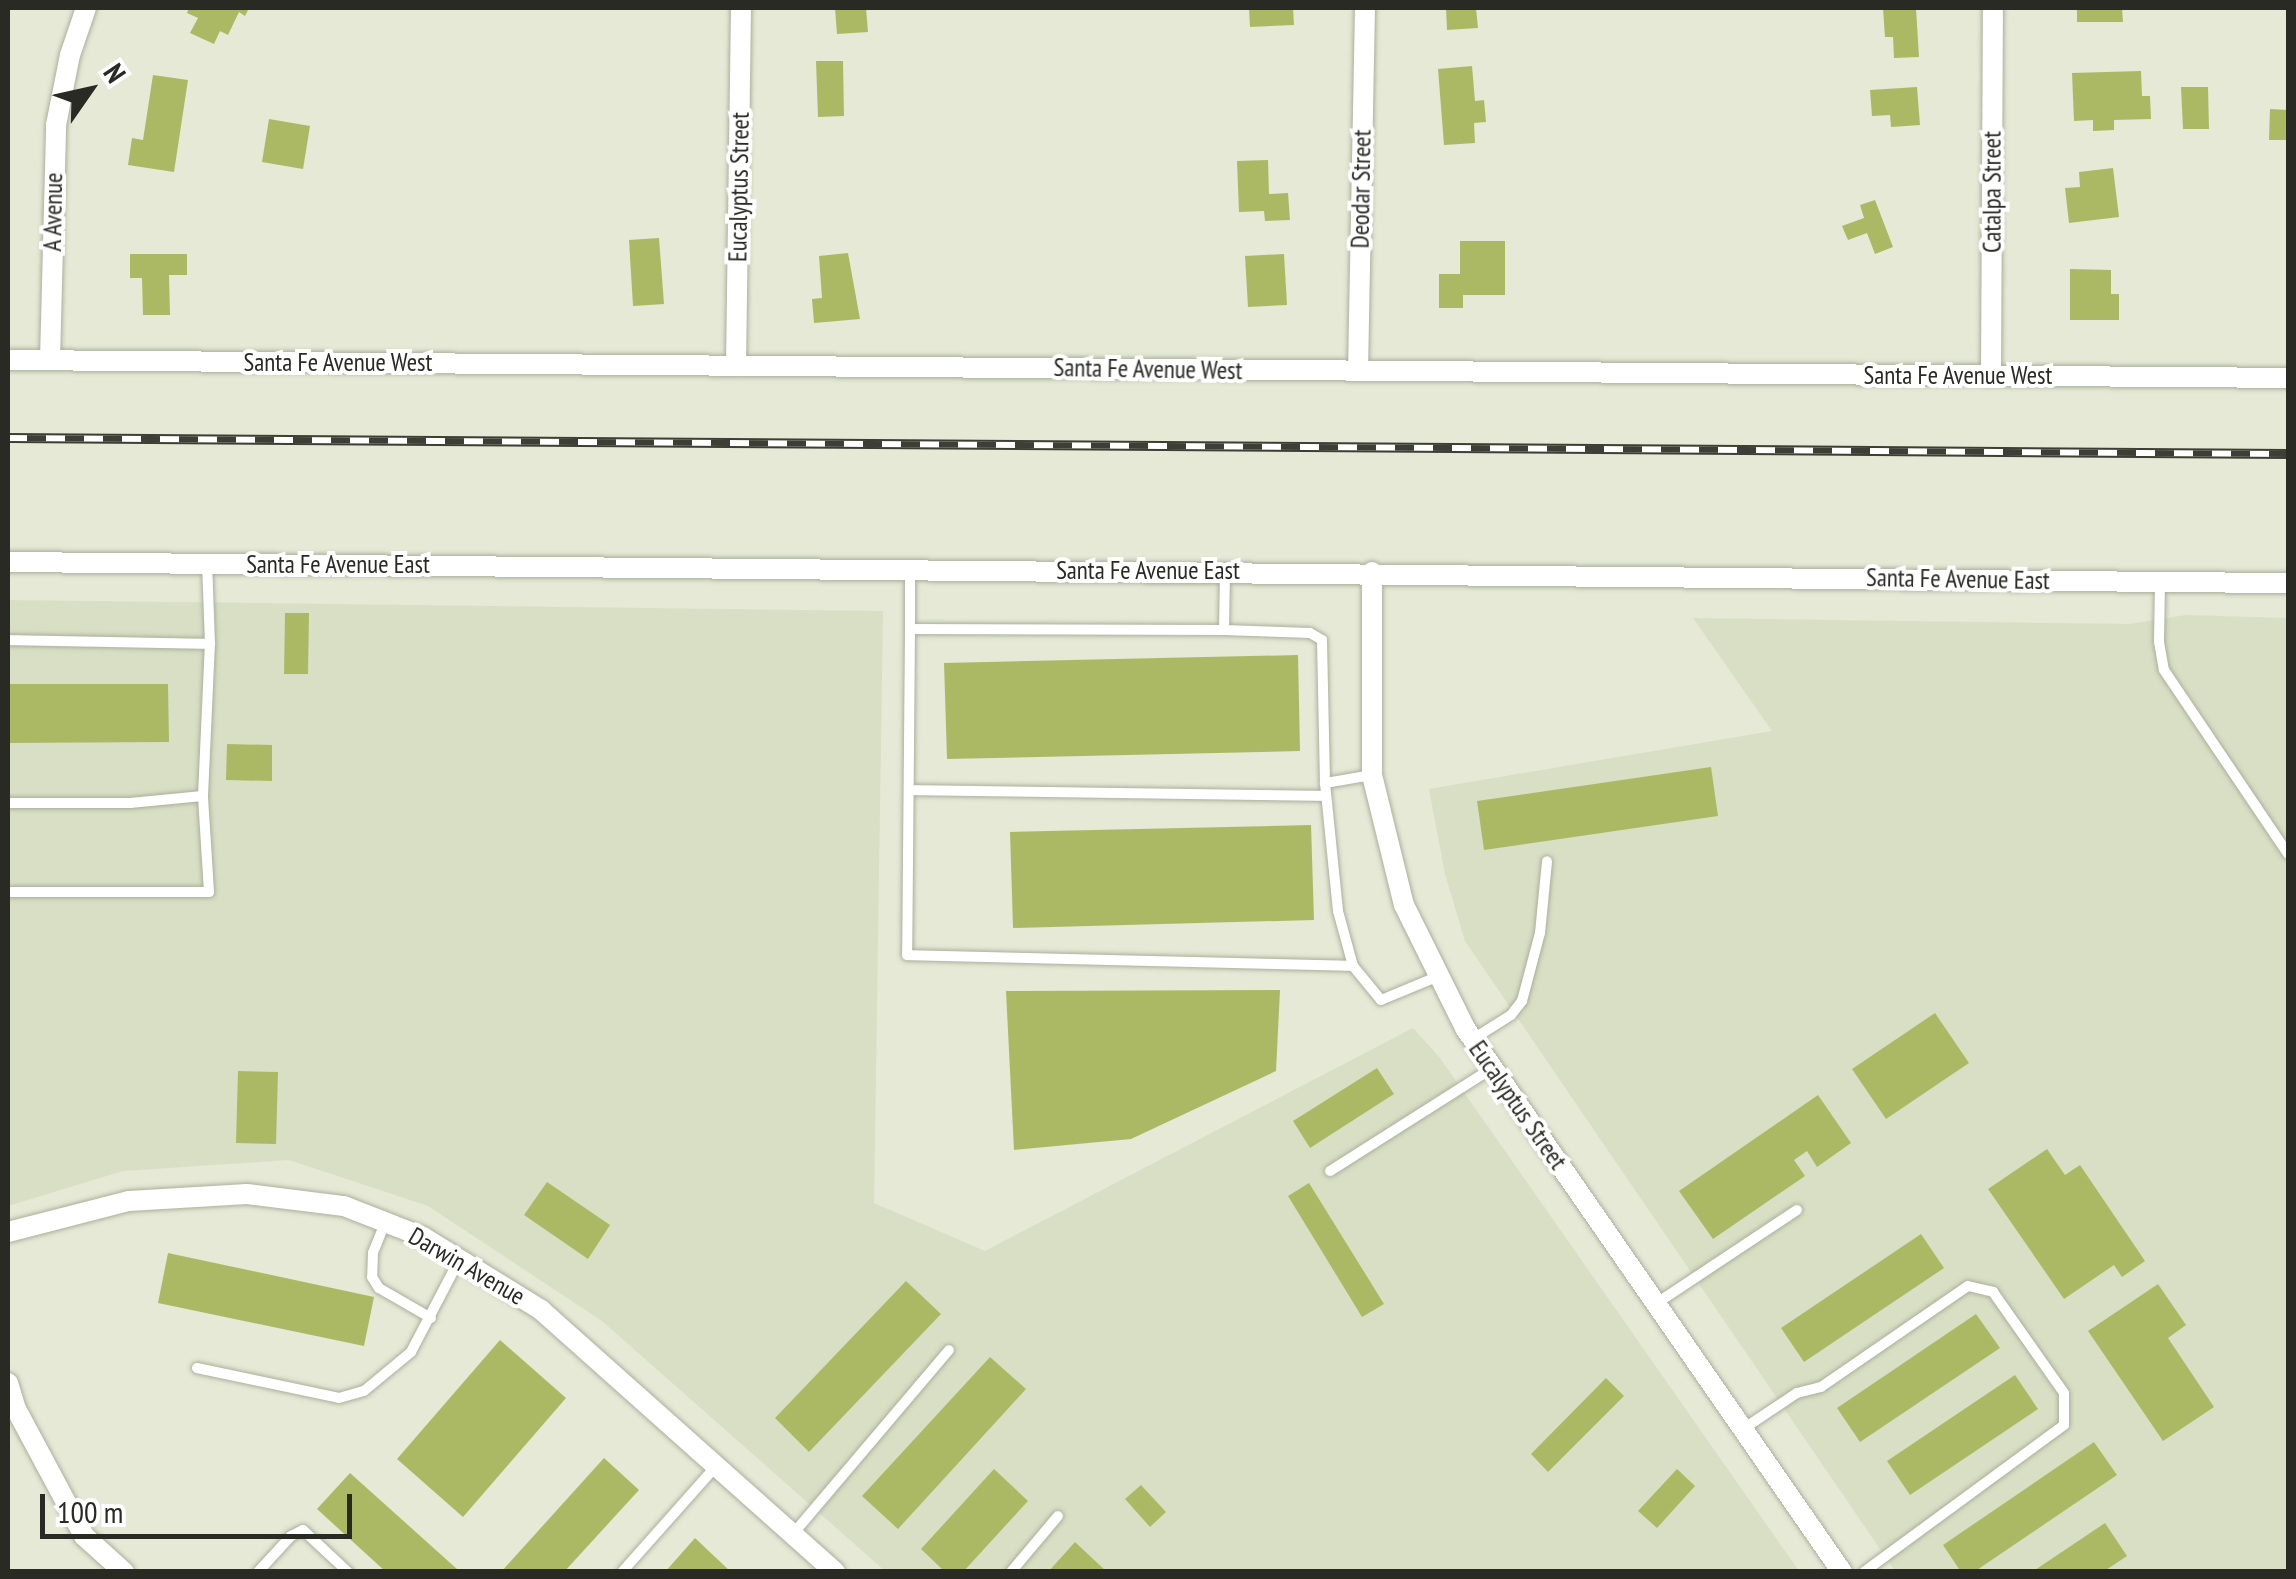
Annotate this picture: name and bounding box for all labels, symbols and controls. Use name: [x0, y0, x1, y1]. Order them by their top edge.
north arrow: [40, 40, 140, 140]
text: N: [96, 56, 135, 90]
street label: Eucalyptus Street: [723, 112, 755, 262]
street label: Deodar Street: [1345, 129, 1377, 249]
street label: Catalpa Street: [1977, 131, 2007, 253]
street label: A Avenue: [37, 172, 69, 252]
street label: Santa Fe Avenue West: [243, 347, 433, 377]
street label: Santa Fe Avenue West: [1053, 352, 1243, 386]
street label: Santa Fe Avenue West: [1863, 360, 2053, 390]
street label: Santa Fe Avenue East: [246, 549, 430, 579]
street label: Santa Fe Avenue East: [1056, 555, 1240, 585]
street label: Santa Fe Avenue East: [1866, 562, 2050, 596]
street label: Eucalyptus Street: [1463, 1035, 1573, 1175]
street label: Darwin Avenue: [403, 1221, 531, 1311]
scale bar: [45, 1474, 358, 1536]
text: 100 m: [57, 1492, 123, 1531]

